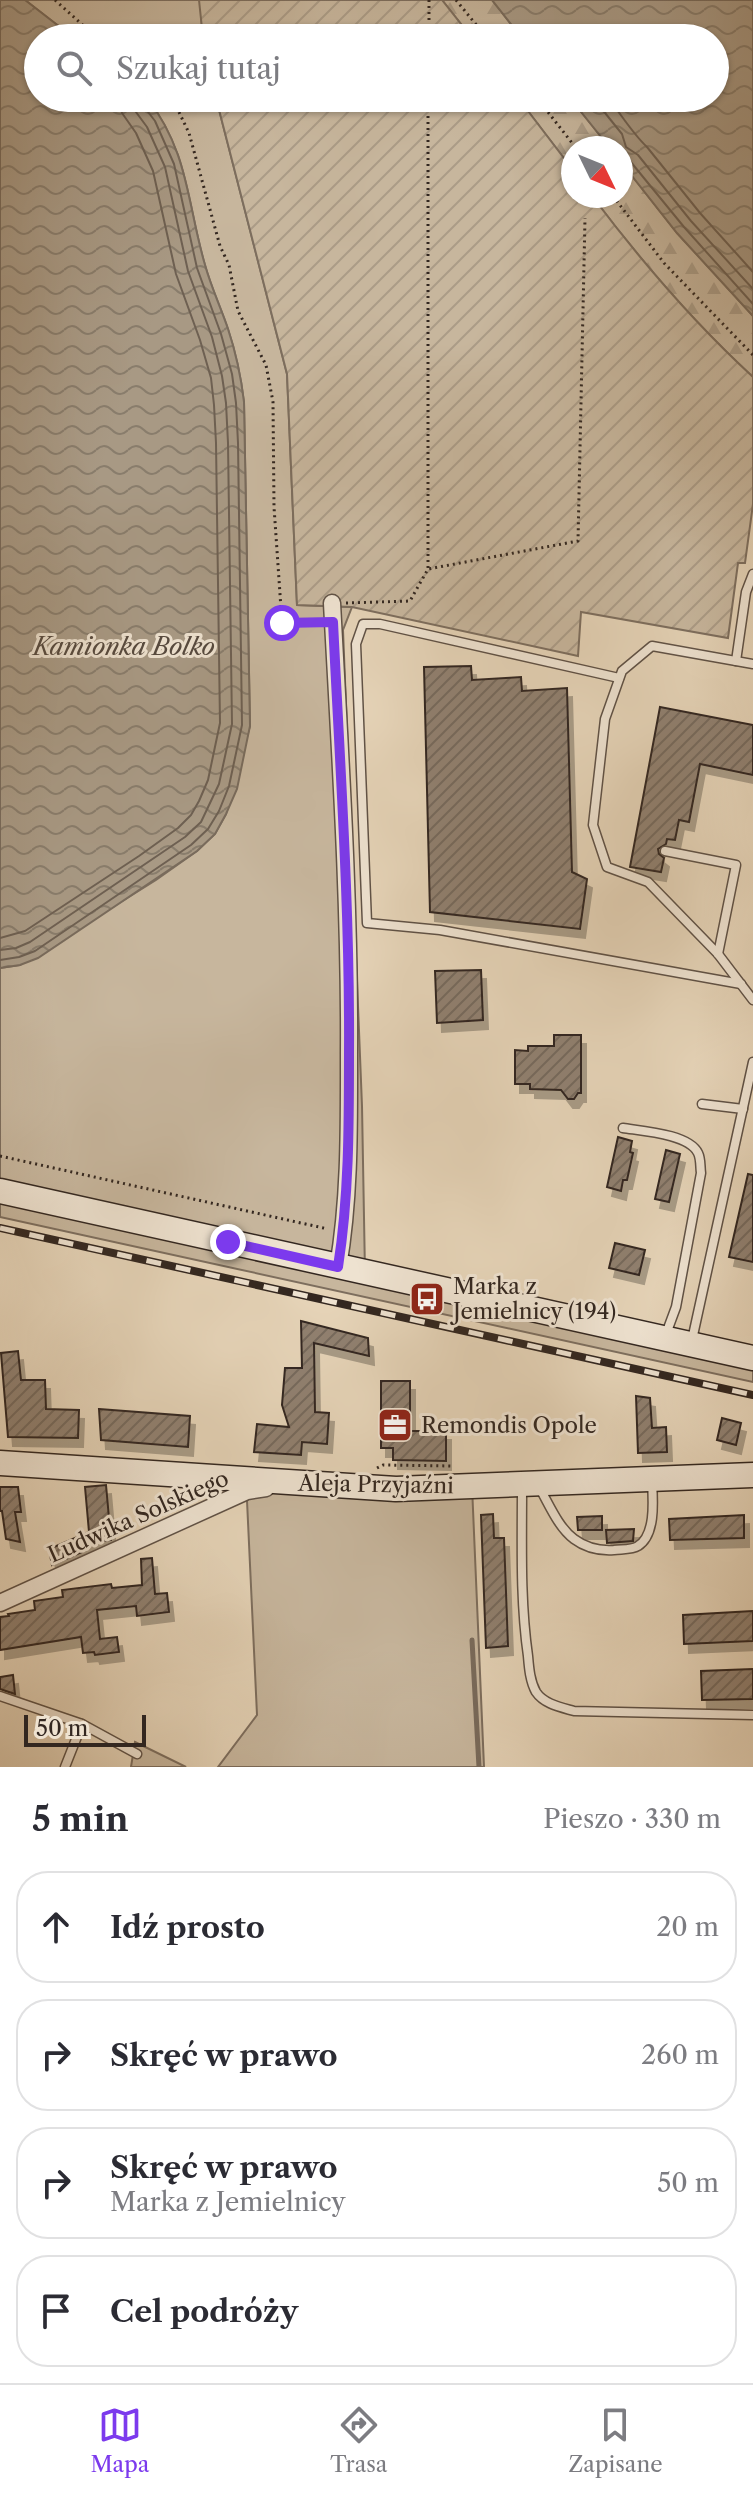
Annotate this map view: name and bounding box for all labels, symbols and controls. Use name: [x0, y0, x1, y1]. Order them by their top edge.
search box: [24, 24, 729, 112]
icon: search: [52, 46, 96, 90]
text: Szukaj tutaj: [116, 50, 281, 87]
north arrow: [561, 136, 633, 208]
route start: [264, 605, 300, 641]
water label: Kamionka Bolko: [31, 632, 215, 661]
route end: [210, 1224, 246, 1260]
place label: Marka z Jemielnicy (194): [450, 1273, 616, 1325]
bus stop icon: Marka z Jemielnicy (194): [408, 1280, 446, 1318]
office icon: Remondis Opole: [376, 1406, 414, 1444]
place label: Remondis Opole: [421, 1412, 597, 1439]
street label: Ludwika Solskiego: [44, 1464, 233, 1568]
street label: Aleja Przyjaźni: [297, 1470, 454, 1499]
scale bar: [24, 1711, 146, 1747]
text: 50 m: [36, 1715, 88, 1742]
text: 5 min: [32, 1798, 129, 1840]
text: Pieszo · 330 m: [543, 1803, 721, 1835]
icon: ahead: [34, 1905, 78, 1949]
text: Idź prosto: [110, 1909, 265, 1946]
text: 20 m: [656, 1911, 719, 1943]
icon: right: [34, 2033, 78, 2077]
text: Skręć w prawo: [110, 2037, 338, 2074]
text: 260 m: [641, 2039, 719, 2071]
text: Skręć w prawo: [110, 2149, 338, 2186]
icon: right: [34, 2161, 78, 2205]
text: 50 m: [657, 2167, 719, 2199]
text: Marka z Jemielnicy: [110, 2186, 346, 2218]
icon: arrive: [34, 2289, 78, 2333]
text: Cel podróży: [110, 2293, 298, 2330]
tab: Mapa: [91, 2403, 149, 2478]
tab: Trasa: [330, 2403, 387, 2478]
tab: Zapisane: [568, 2403, 662, 2478]

